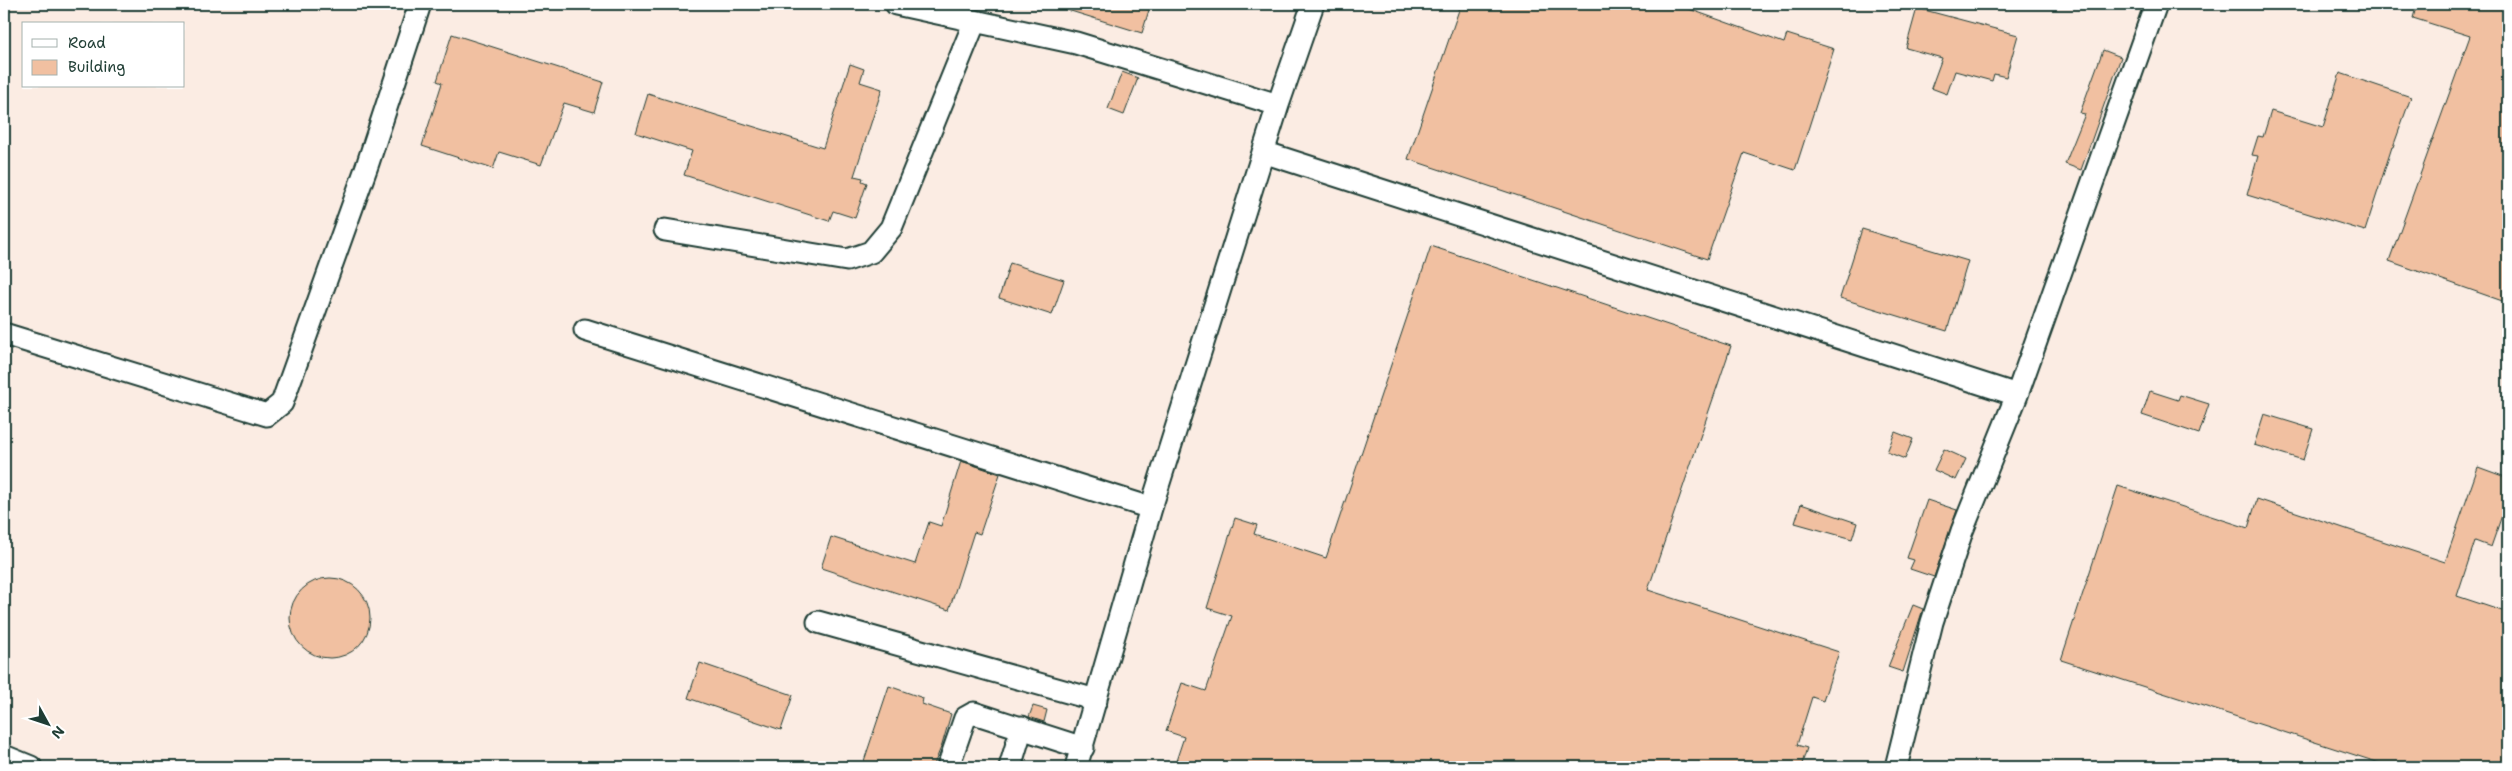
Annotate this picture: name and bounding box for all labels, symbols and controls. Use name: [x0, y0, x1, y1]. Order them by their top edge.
legend: [22, 22, 185, 88]
text: Road: [68, 33, 106, 53]
text: Building: [68, 57, 125, 77]
north arrow: [22, 698, 72, 748]
text: N: [47, 722, 68, 742]

